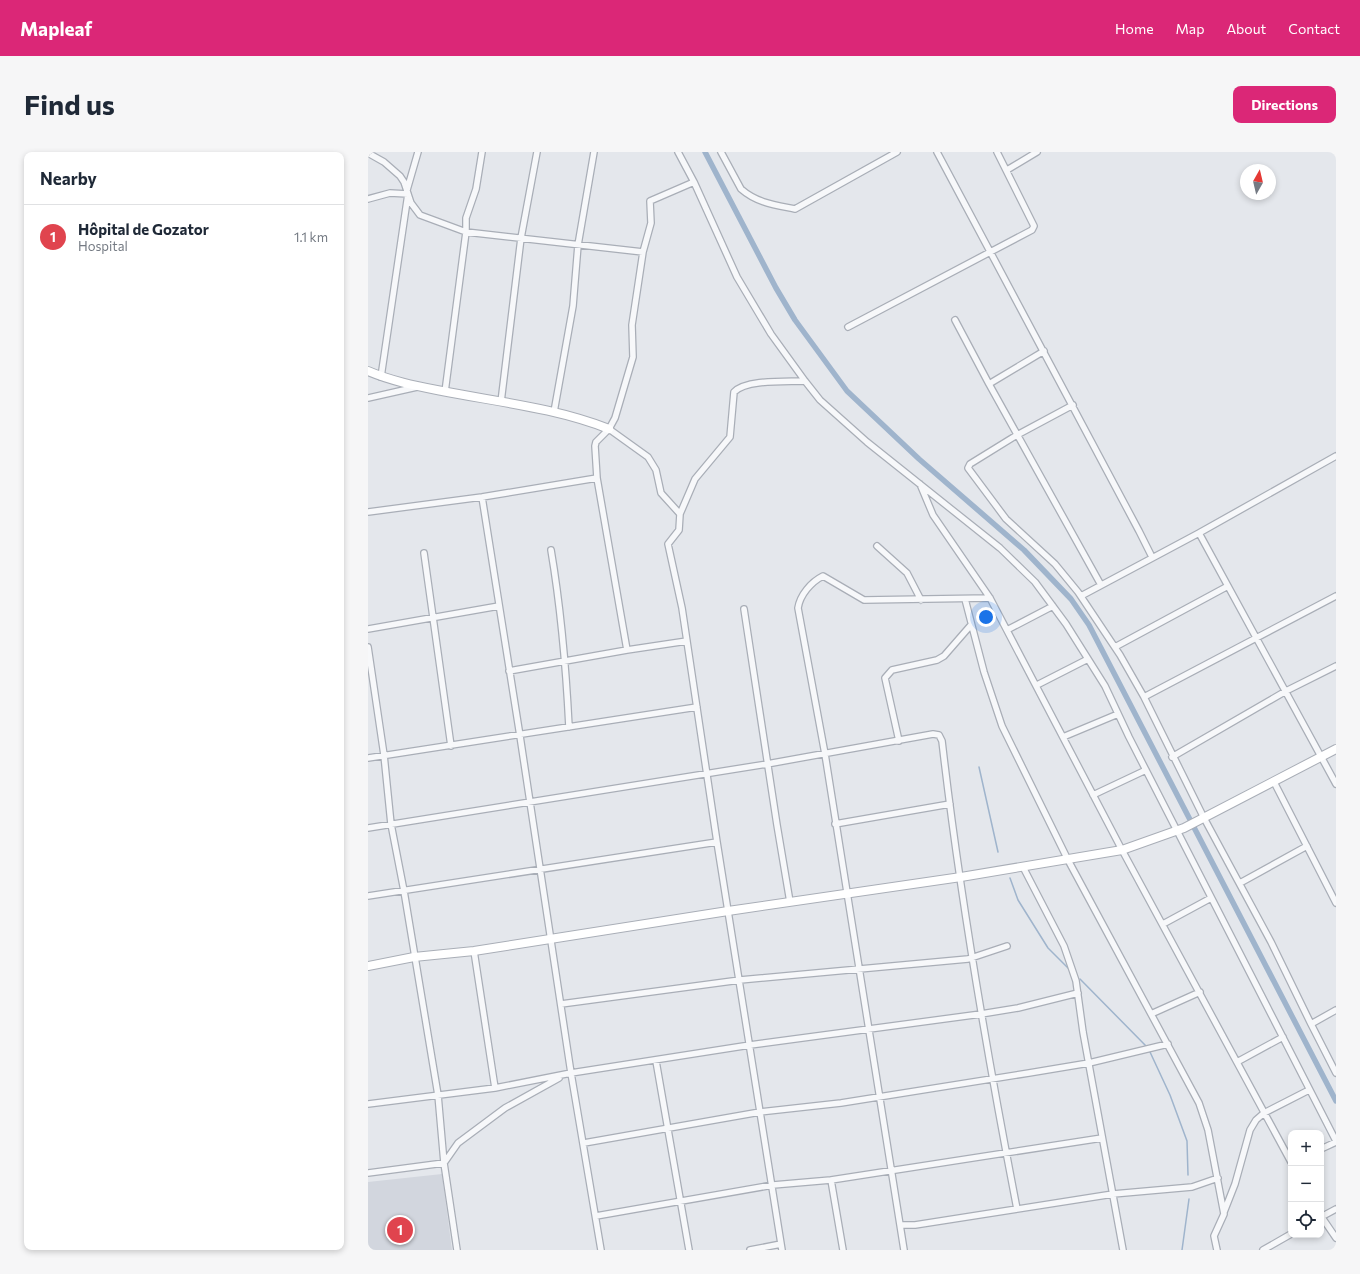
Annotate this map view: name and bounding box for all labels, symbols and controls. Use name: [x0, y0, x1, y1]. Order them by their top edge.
text: Mapleaf: [20, 17, 92, 40]
text: Home: [1115, 20, 1154, 37]
text: Map: [1176, 20, 1204, 37]
text: About: [1226, 20, 1266, 37]
text: Contact: [1288, 20, 1340, 37]
button: Directions: [1233, 86, 1336, 123]
text: Find us: [24, 87, 115, 121]
north arrow: [1240, 164, 1276, 200]
text: Nearby: [40, 168, 97, 189]
text: Hôpital de Gozator: [78, 220, 209, 238]
text: 1: [50, 229, 56, 245]
text: 1.1 km: [294, 229, 328, 245]
text: Hospital: [78, 238, 128, 254]
your location: [976, 607, 996, 627]
map controls: [1288, 1130, 1324, 1238]
button: +: [1288, 1130, 1324, 1166]
button: −: [1288, 1166, 1324, 1202]
button: locate: [1288, 1202, 1324, 1238]
pin: 1: [387, 1215, 413, 1245]

